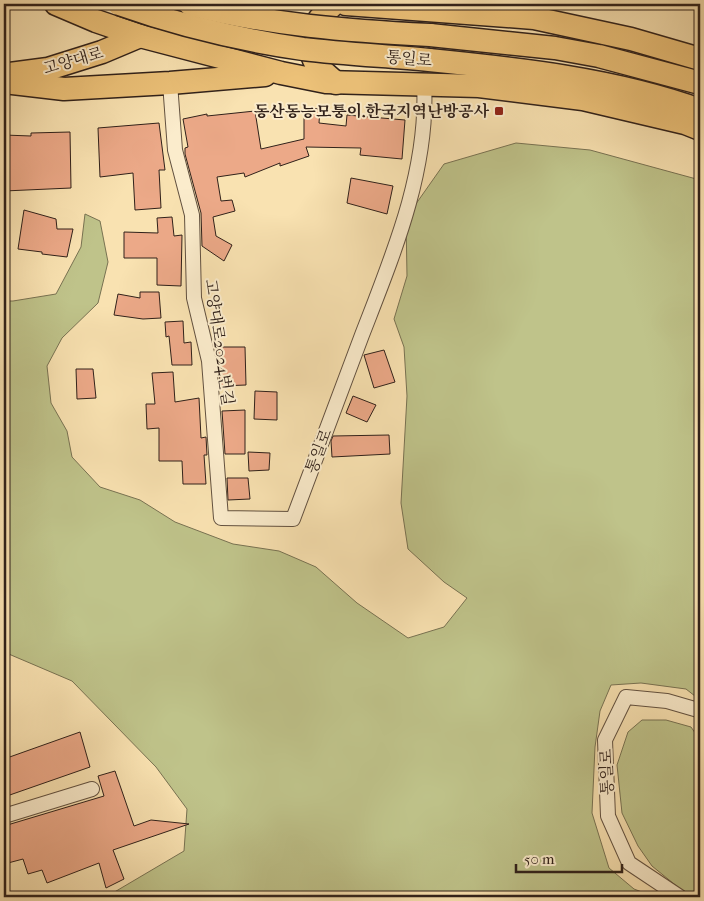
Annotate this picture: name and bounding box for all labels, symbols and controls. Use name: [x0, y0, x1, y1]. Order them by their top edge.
street label: 고양대로: [41, 43, 106, 78]
street label: 통일로: [385, 47, 433, 70]
place label: 동산동능모퉁이.한국지역난방공사: [254, 102, 490, 121]
marker: 동산동능모퉁이.한국지역난방공사: [493, 105, 505, 117]
street label: 고양대로2024번길: [201, 278, 238, 407]
street label: 통일로: [301, 426, 336, 476]
street label: 통일로: [596, 748, 617, 795]
scale bar: [516, 841, 623, 873]
text: 50 m: [524, 850, 555, 868]

